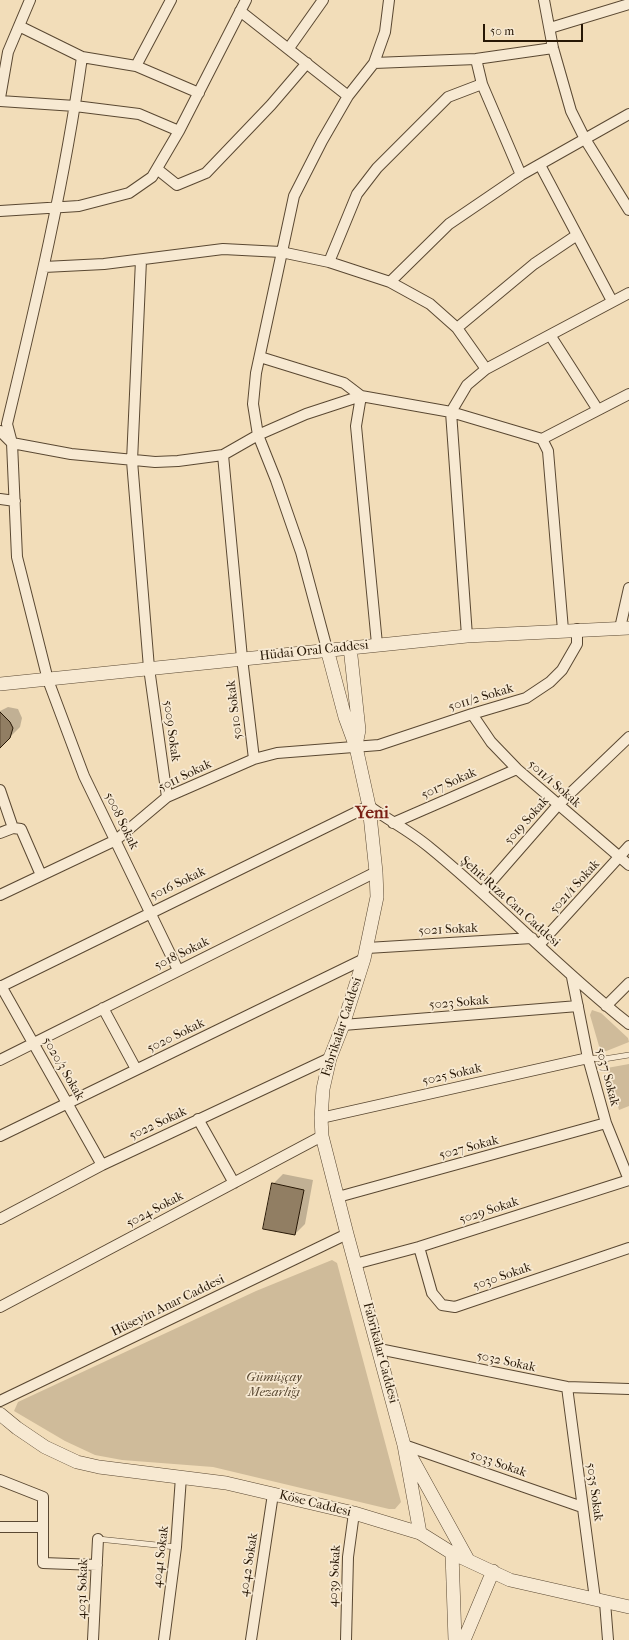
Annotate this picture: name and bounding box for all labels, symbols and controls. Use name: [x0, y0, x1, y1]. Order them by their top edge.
scale bar: [485, 16, 585, 42]
text: 50 m: [490, 24, 514, 38]
street label: Hüdai Oral Caddesi: [259, 638, 369, 664]
street label: 5010 Sokak: [224, 679, 246, 741]
street label: 5011/2 Sokak: [447, 681, 515, 715]
street label: 5009 Sokak: [159, 699, 183, 763]
street label: 5011 Sokak: [156, 756, 214, 796]
street label: 5011/1 Sokak: [524, 757, 584, 811]
street label: 5017 Sokak: [419, 765, 479, 803]
street label: 5008 Sokak: [100, 790, 142, 852]
street label: 5019 Sokak: [501, 794, 553, 848]
district label: Yeni: [355, 804, 389, 824]
street label: Şehit Rıza Can Caddesi: [457, 853, 563, 951]
street label: 5021/1 Sokak: [547, 857, 603, 917]
street label: 5016 Sokak: [148, 864, 208, 904]
street label: 5021 Sokak: [418, 921, 478, 939]
street label: 5018 Sokak: [152, 934, 212, 974]
street label: Fabrikalar Caddesi: [319, 975, 365, 1079]
street label: 5023 Sokak: [428, 993, 490, 1013]
street label: 5020 Sokak: [145, 1015, 207, 1057]
street label: 5020/3 Sokak: [39, 1035, 87, 1103]
street label: 5037 Sokak: [592, 1046, 622, 1108]
street label: 5025 Sokak: [421, 1061, 483, 1089]
street label: 5022 Sokak: [127, 1104, 189, 1144]
street label: 5027 Sokak: [437, 1133, 501, 1163]
street label: 5024 Sokak: [124, 1188, 186, 1232]
street label: 5029 Sokak: [457, 1194, 521, 1228]
street label: 5030 Sokak: [471, 1260, 533, 1294]
street label: Hüseyin Anar Caddesi: [109, 1272, 227, 1340]
street label: Fabrikalar Caddesi: [359, 1301, 401, 1405]
street label: 5032 Sokak: [475, 1348, 537, 1376]
park label: Gümüşçay Mezarlığı: [246, 1370, 302, 1401]
street label: 5033 Sokak: [468, 1447, 528, 1481]
street label: 5035 Sokak: [582, 1462, 606, 1522]
street label: Köse Caddesi: [277, 1488, 353, 1520]
street label: 4041 Sokak: [149, 1525, 173, 1589]
street label: 4042 Sokak: [236, 1532, 262, 1598]
street label: 4039 Sokak: [326, 1544, 344, 1608]
street label: 4031 Sokak: [74, 1559, 92, 1619]

